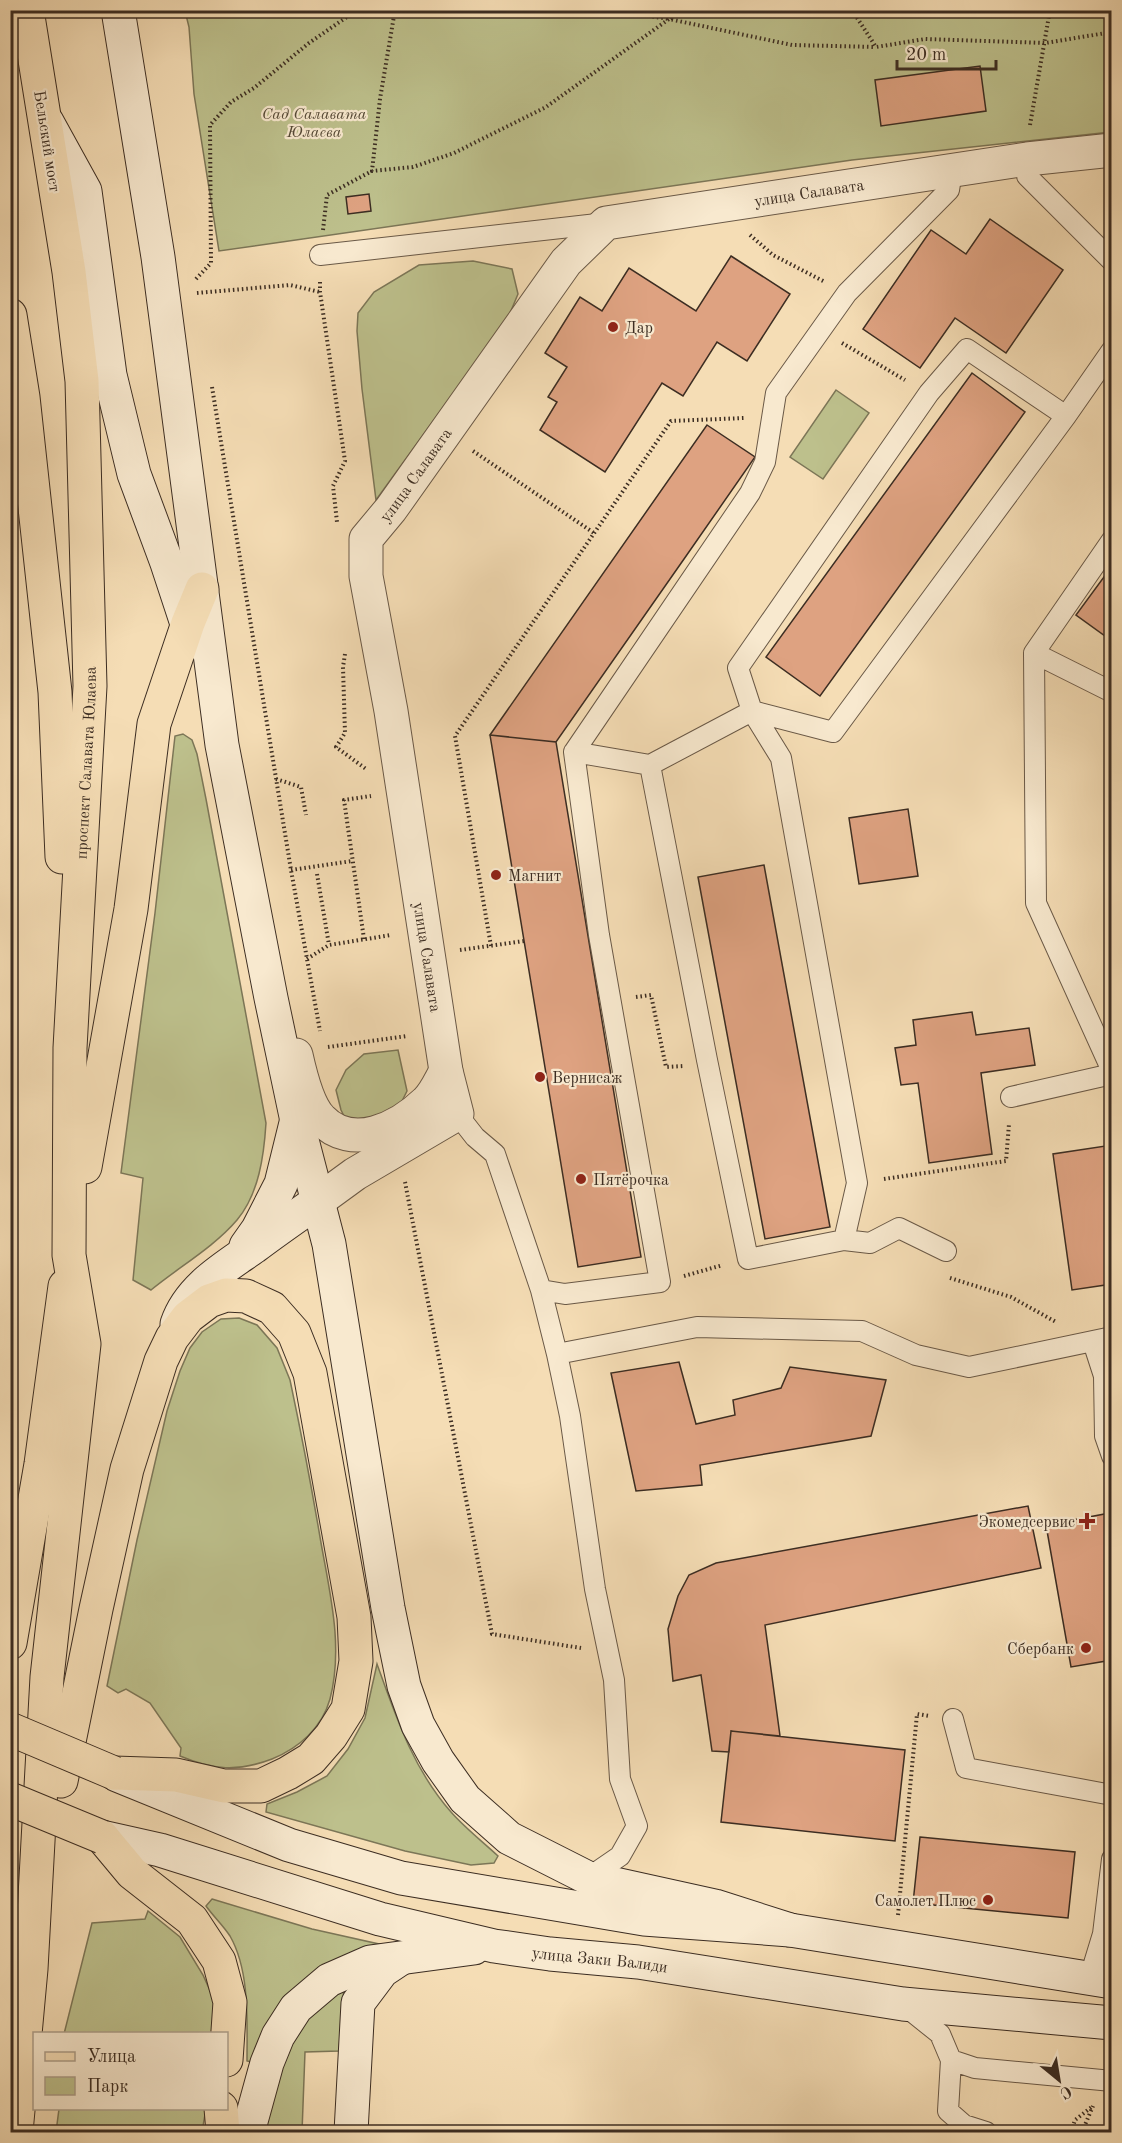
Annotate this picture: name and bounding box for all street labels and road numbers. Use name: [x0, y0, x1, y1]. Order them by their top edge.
street label: Бельский мост: [30, 89, 62, 193]
street label: улица Салавата: [753, 178, 866, 210]
street label: улица Салавата: [378, 426, 456, 526]
street label: проспект Салавата Юлаева: [74, 666, 100, 860]
street label: улица Салавата: [409, 901, 443, 1013]
street label: улица Заки Валиди: [531, 1946, 669, 1977]

